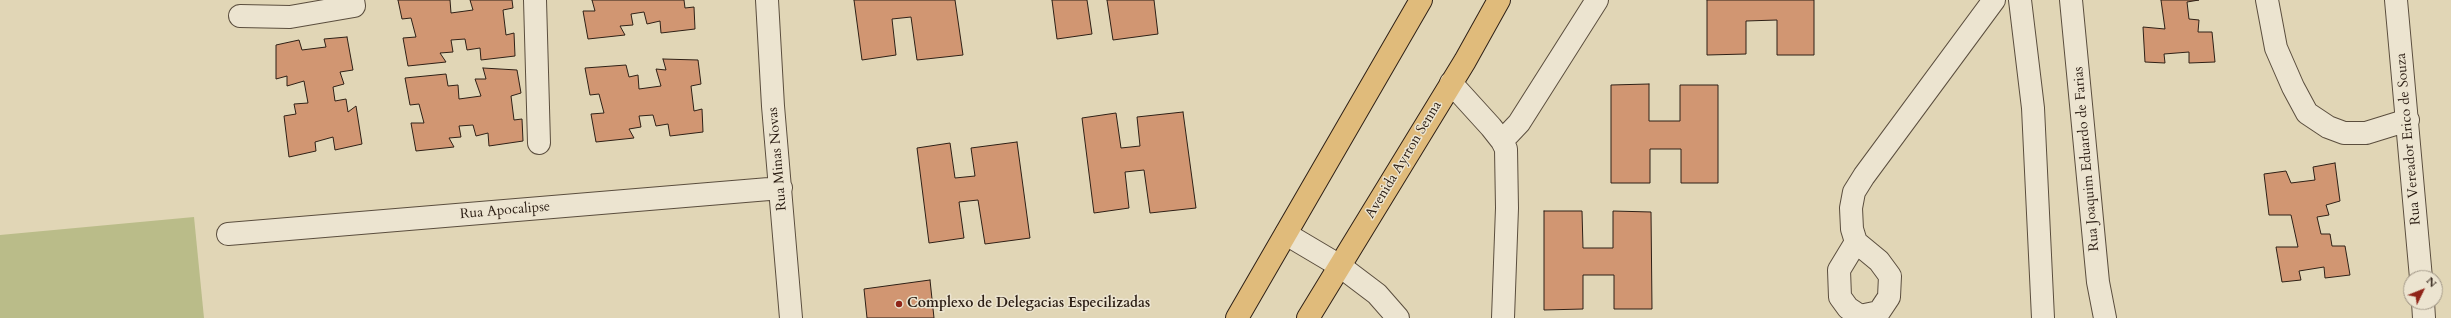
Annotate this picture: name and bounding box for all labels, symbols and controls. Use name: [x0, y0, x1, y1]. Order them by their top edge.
street label: Rua Vereador Erico de Souza: [2393, 52, 2425, 226]
street label: Rua Joaquim Eduardo de Farias: [2071, 66, 2103, 252]
street label: Avenida Ayrton Senna: [1362, 98, 1446, 222]
street label: Rua Minas Novas: [765, 106, 791, 212]
street label: Rua Apocalipse: [459, 199, 551, 223]
north arrow: [2403, 270, 2443, 310]
text: N: [2423, 274, 2440, 291]
place label: Complexo de Delegacias Especilizadas: [907, 296, 1150, 312]
marker: Complexo de Delegacias Especilizadas: [894, 299, 904, 309]

